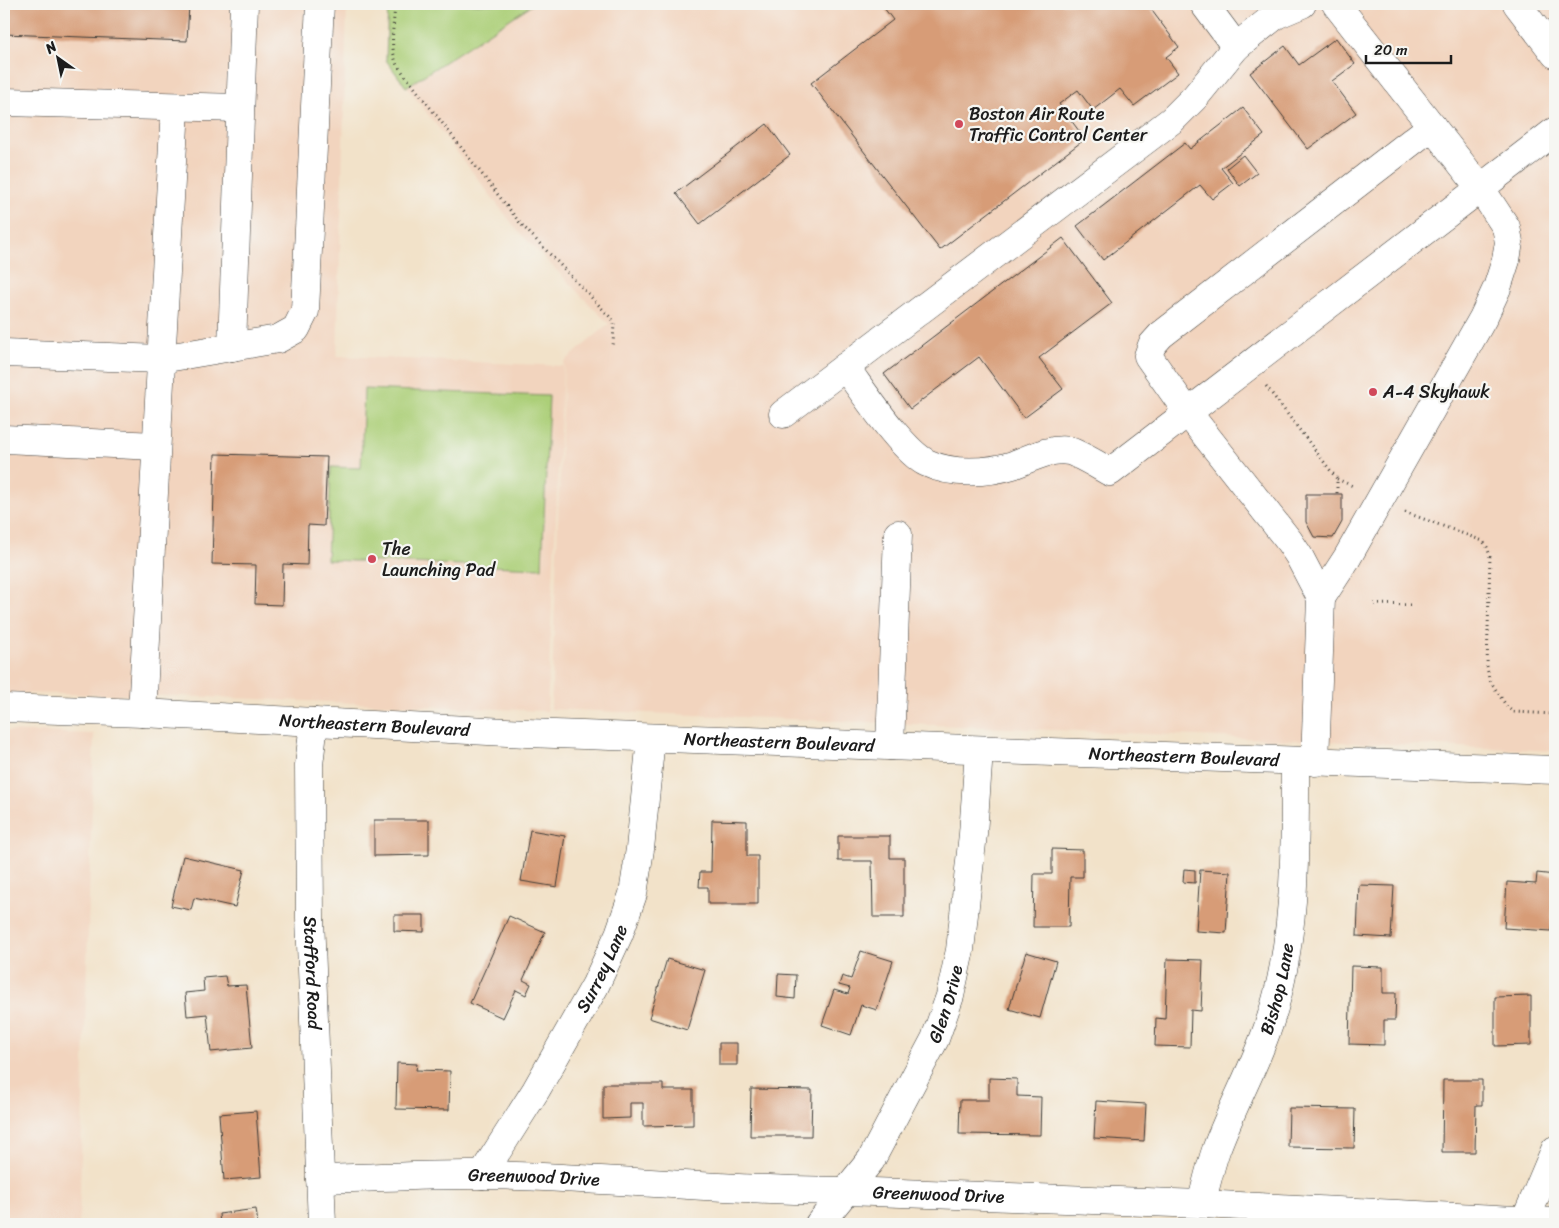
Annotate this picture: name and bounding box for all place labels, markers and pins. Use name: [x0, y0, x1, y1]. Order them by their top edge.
place label: Boston Air Route Traffic Control Center: [969, 98, 1149, 151]
marker: Boston Air Route Traffic Control Center: [953, 118, 965, 130]
place label: A-4 Skyhawk: [1382, 376, 1490, 408]
marker: A-4 Skyhawk: [1367, 386, 1379, 398]
place label: The Launching Pad: [382, 533, 497, 586]
marker: The Launching Pad: [366, 553, 378, 565]

